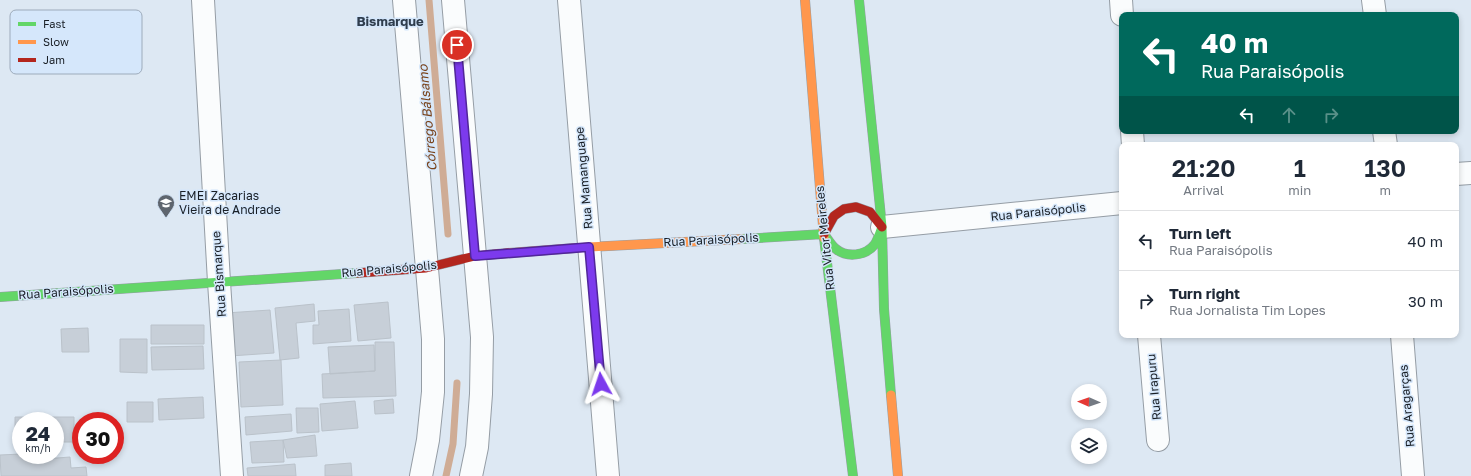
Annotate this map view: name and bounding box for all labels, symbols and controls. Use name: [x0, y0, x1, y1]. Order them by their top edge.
legend: [10, 10, 142, 74]
district label: Bismarque: [356, 13, 424, 29]
text: Fast: [43, 17, 66, 30]
text: 40 m: [1201, 26, 1268, 59]
pin: [440, 28, 474, 62]
icon: left: [1135, 28, 1187, 80]
icon: arrive: [446, 34, 468, 56]
text: Slow: [43, 35, 69, 48]
text: Jam: [43, 53, 65, 66]
text: Rua Paraisópolis: [1201, 60, 1344, 82]
water label: Córrego Bálsamo: [414, 63, 440, 172]
icon: left: [1236, 104, 1258, 126]
icon: ahead: [1278, 104, 1300, 126]
icon: right: [1320, 104, 1342, 126]
street label: Rua Mamanguape: [572, 126, 595, 230]
text: 21:20: [1172, 153, 1235, 182]
text: 1: [1294, 153, 1306, 182]
text: 130: [1364, 153, 1406, 182]
text: Arrival: [1183, 182, 1224, 198]
text: min: [1288, 182, 1311, 198]
text: m: [1379, 182, 1391, 198]
street label: Rua Vitor Meireles: [812, 185, 837, 291]
place label: EMEI Zacarias Vieira de Andrade: [179, 188, 281, 217]
school or university icon: EMEI Zacarias Vieira de Andrade: [156, 193, 176, 218]
street label: Rua Paraisópolis: [990, 199, 1086, 224]
text: Turn left: [1169, 224, 1231, 242]
street label: Rua Paraisópolis: [663, 230, 759, 249]
icon: left: [1135, 230, 1157, 252]
street label: Rua Bismarque: [208, 231, 229, 318]
text: 40 m: [1408, 232, 1443, 250]
text: Rua Paraisópolis: [1169, 242, 1273, 258]
street label: Rua Paraisópolis: [341, 257, 437, 280]
street label: Rua Paraisópolis: [18, 281, 114, 302]
text: Turn right: [1169, 284, 1240, 302]
icon: right: [1135, 290, 1157, 312]
text: 30 m: [1408, 292, 1443, 310]
text: Rua Jornalista Tim Lopes: [1169, 302, 1326, 318]
street label: Rua Irapuru: [1143, 353, 1164, 421]
position arrow: [580, 363, 622, 405]
street label: Rua Aragarças: [1395, 364, 1418, 448]
north arrow: [1071, 384, 1107, 420]
map controls: [1071, 384, 1107, 464]
speed limit sign: 30: [72, 412, 124, 464]
text: 24: [26, 421, 50, 445]
button: layers: [1071, 428, 1107, 464]
text: km/h: [25, 442, 51, 454]

